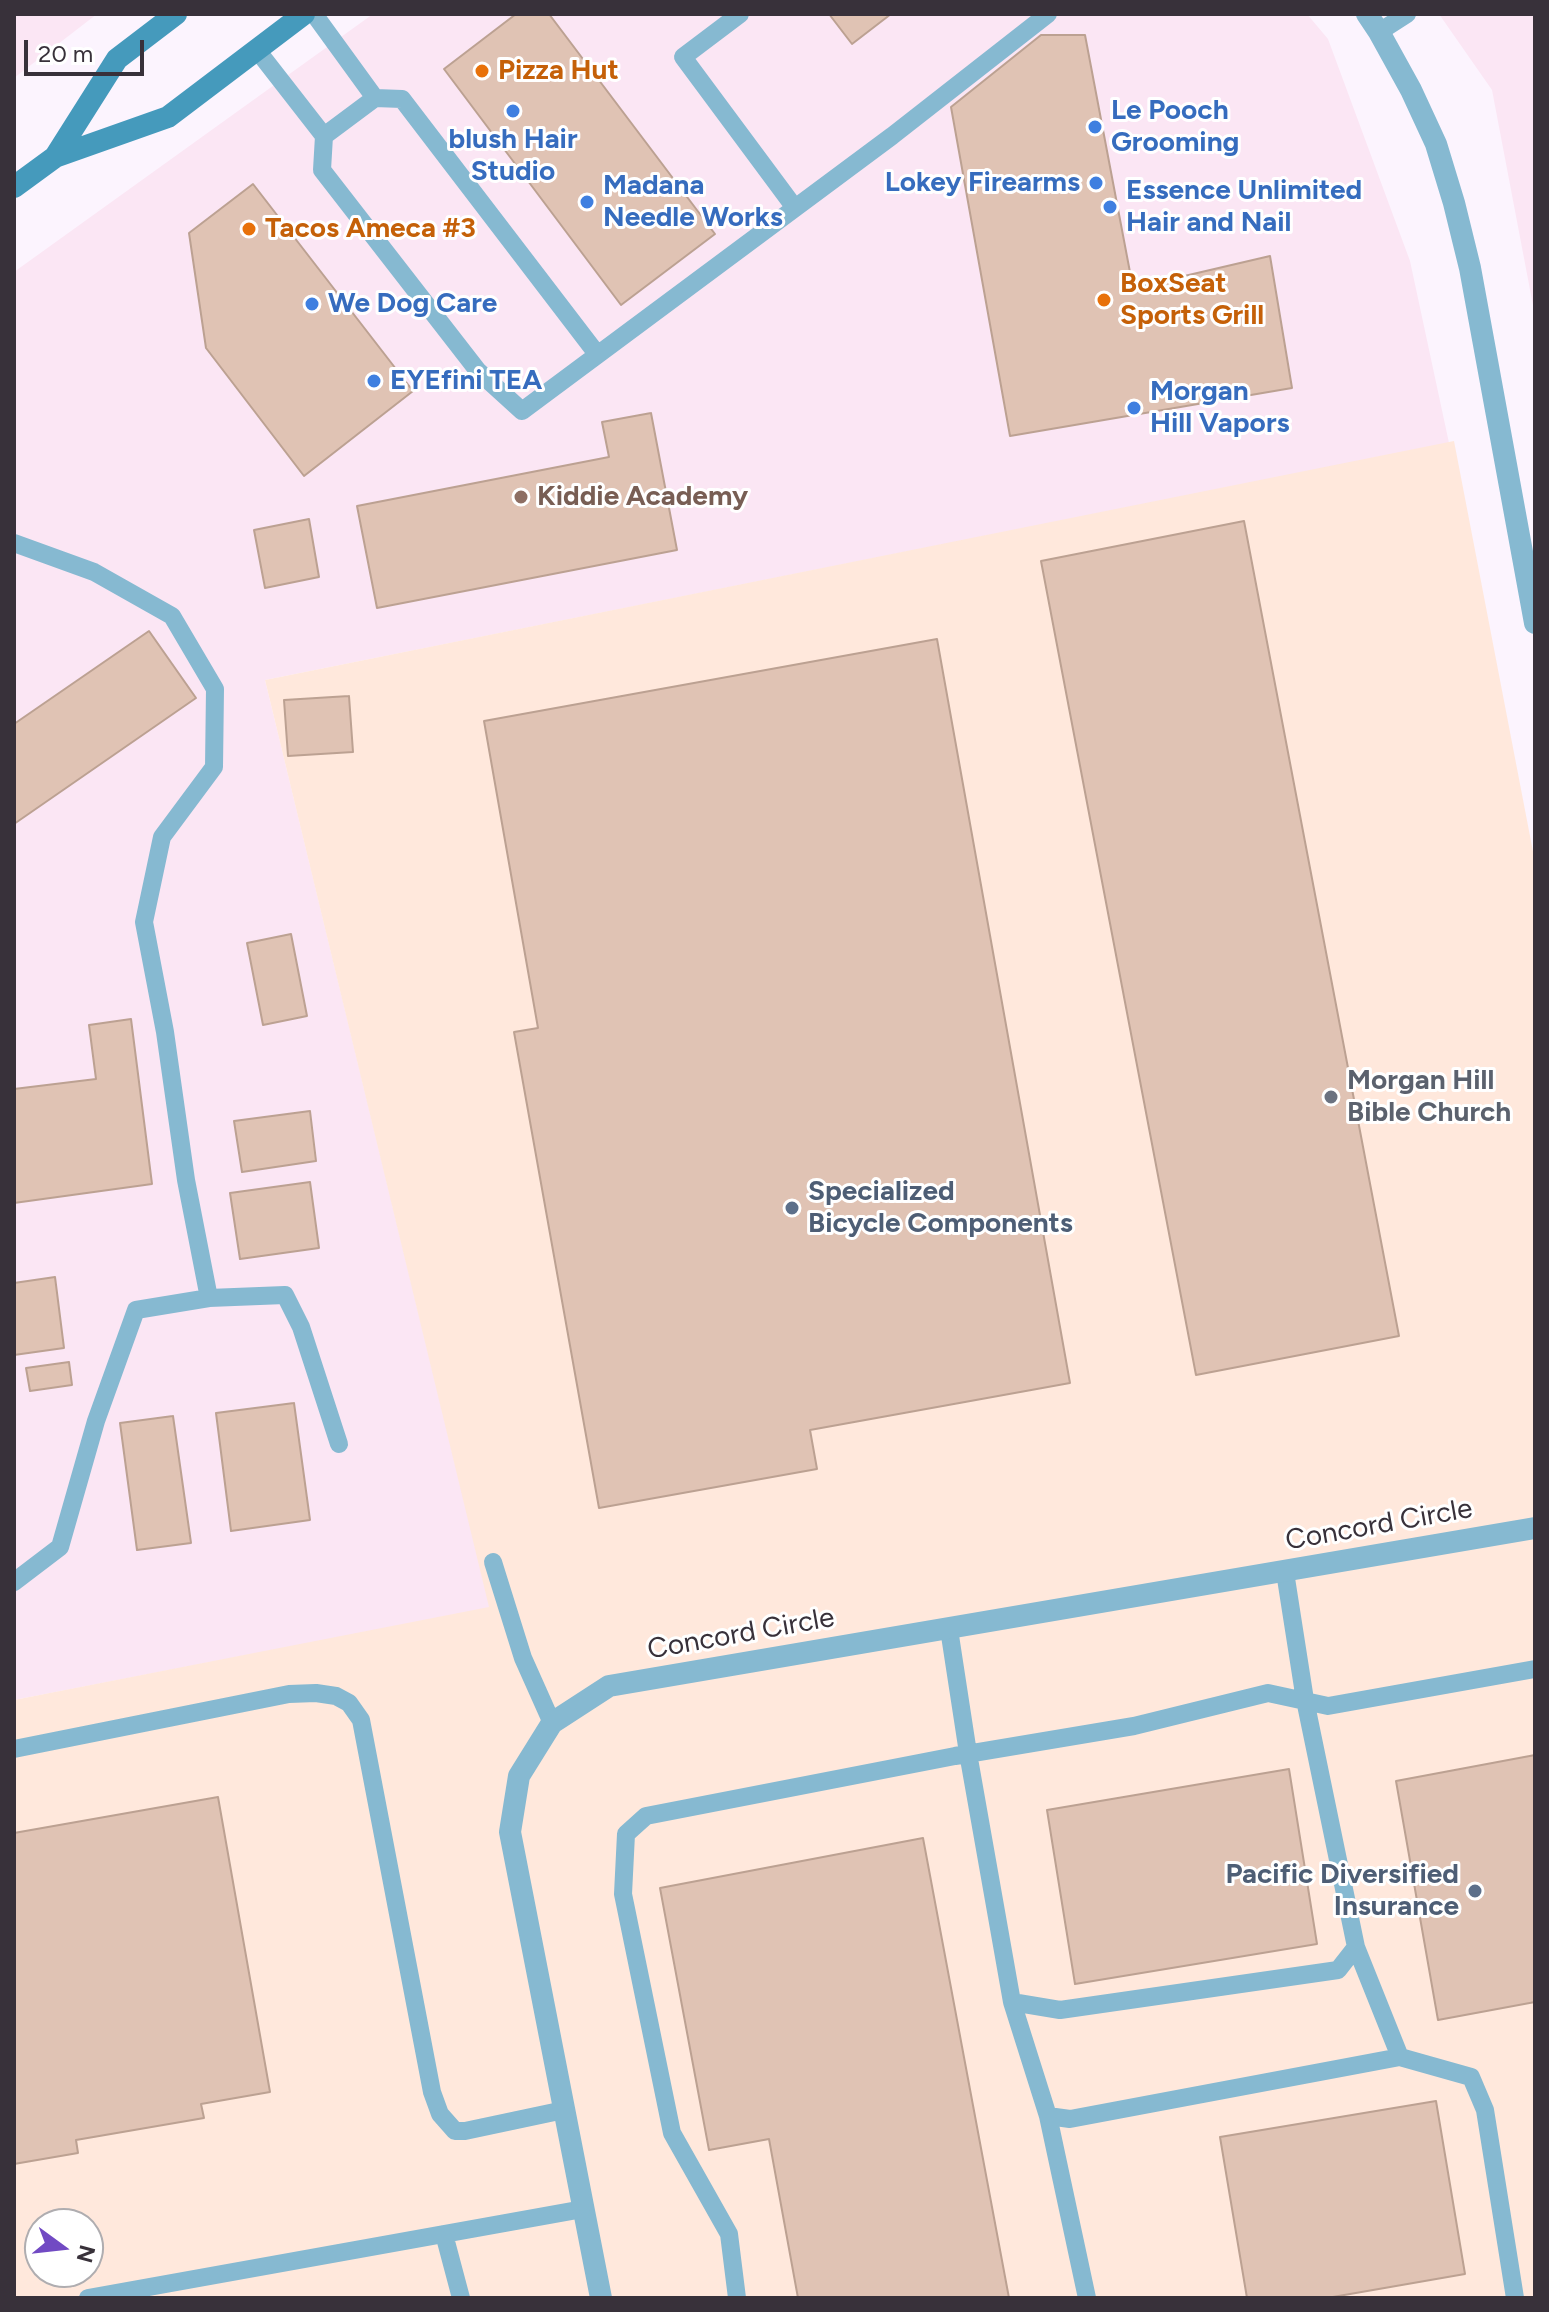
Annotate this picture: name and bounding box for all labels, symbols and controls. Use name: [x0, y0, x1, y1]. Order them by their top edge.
scale bar: [28, 24, 148, 74]
text: 20 m: [38, 39, 93, 68]
place label: Pizza Hut: [498, 54, 619, 88]
marker: Pizza Hut: [473, 62, 491, 80]
place label: Le Pooch Grooming: [1111, 94, 1239, 160]
marker: blush Hair Studio: [504, 102, 522, 120]
marker: Le Pooch Grooming: [1086, 118, 1104, 136]
place label: blush Hair Studio: [448, 123, 578, 189]
place label: Lokey Firearms: [885, 166, 1080, 200]
place label: Madana Needle Works: [603, 169, 783, 235]
marker: Lokey Firearms: [1087, 174, 1105, 192]
place label: Essence Unlimited Hair and Nail: [1126, 174, 1362, 240]
marker: Madana Needle Works: [578, 193, 596, 211]
marker: Essence Unlimited Hair and Nail: [1101, 198, 1119, 216]
place label: Tacos Ameca #3: [265, 212, 476, 246]
marker: Tacos Ameca #3: [240, 220, 258, 238]
place label: BoxSeat Sports Grill: [1120, 267, 1264, 333]
place label: We Dog Care: [328, 287, 497, 321]
marker: BoxSeat Sports Grill: [1095, 291, 1113, 309]
marker: We Dog Care: [303, 295, 321, 313]
place label: EYEfini TEA: [390, 364, 542, 398]
marker: EYEfini TEA: [365, 372, 383, 390]
place label: Morgan Hill Vapors: [1150, 375, 1290, 441]
marker: Morgan Hill Vapors: [1125, 399, 1143, 417]
place label: Kiddie Academy: [537, 480, 748, 514]
marker: Kiddie Academy: [512, 488, 530, 506]
place label: Morgan Hill Bible Church: [1347, 1064, 1511, 1130]
marker: Morgan Hill Bible Church: [1322, 1088, 1340, 1106]
place label: Specialized Bicycle Components: [808, 1175, 1073, 1241]
marker: Specialized Bicycle Components: [783, 1199, 801, 1217]
street label: Concord Circle: [1283, 1492, 1475, 1558]
street label: Concord Circle: [645, 1601, 837, 1667]
place label: Pacific Diversified Insurance: [1225, 1858, 1459, 1924]
marker: Pacific Diversified Insurance: [1466, 1882, 1484, 1900]
north arrow: [24, 2208, 104, 2288]
text: N: [70, 2242, 101, 2266]

